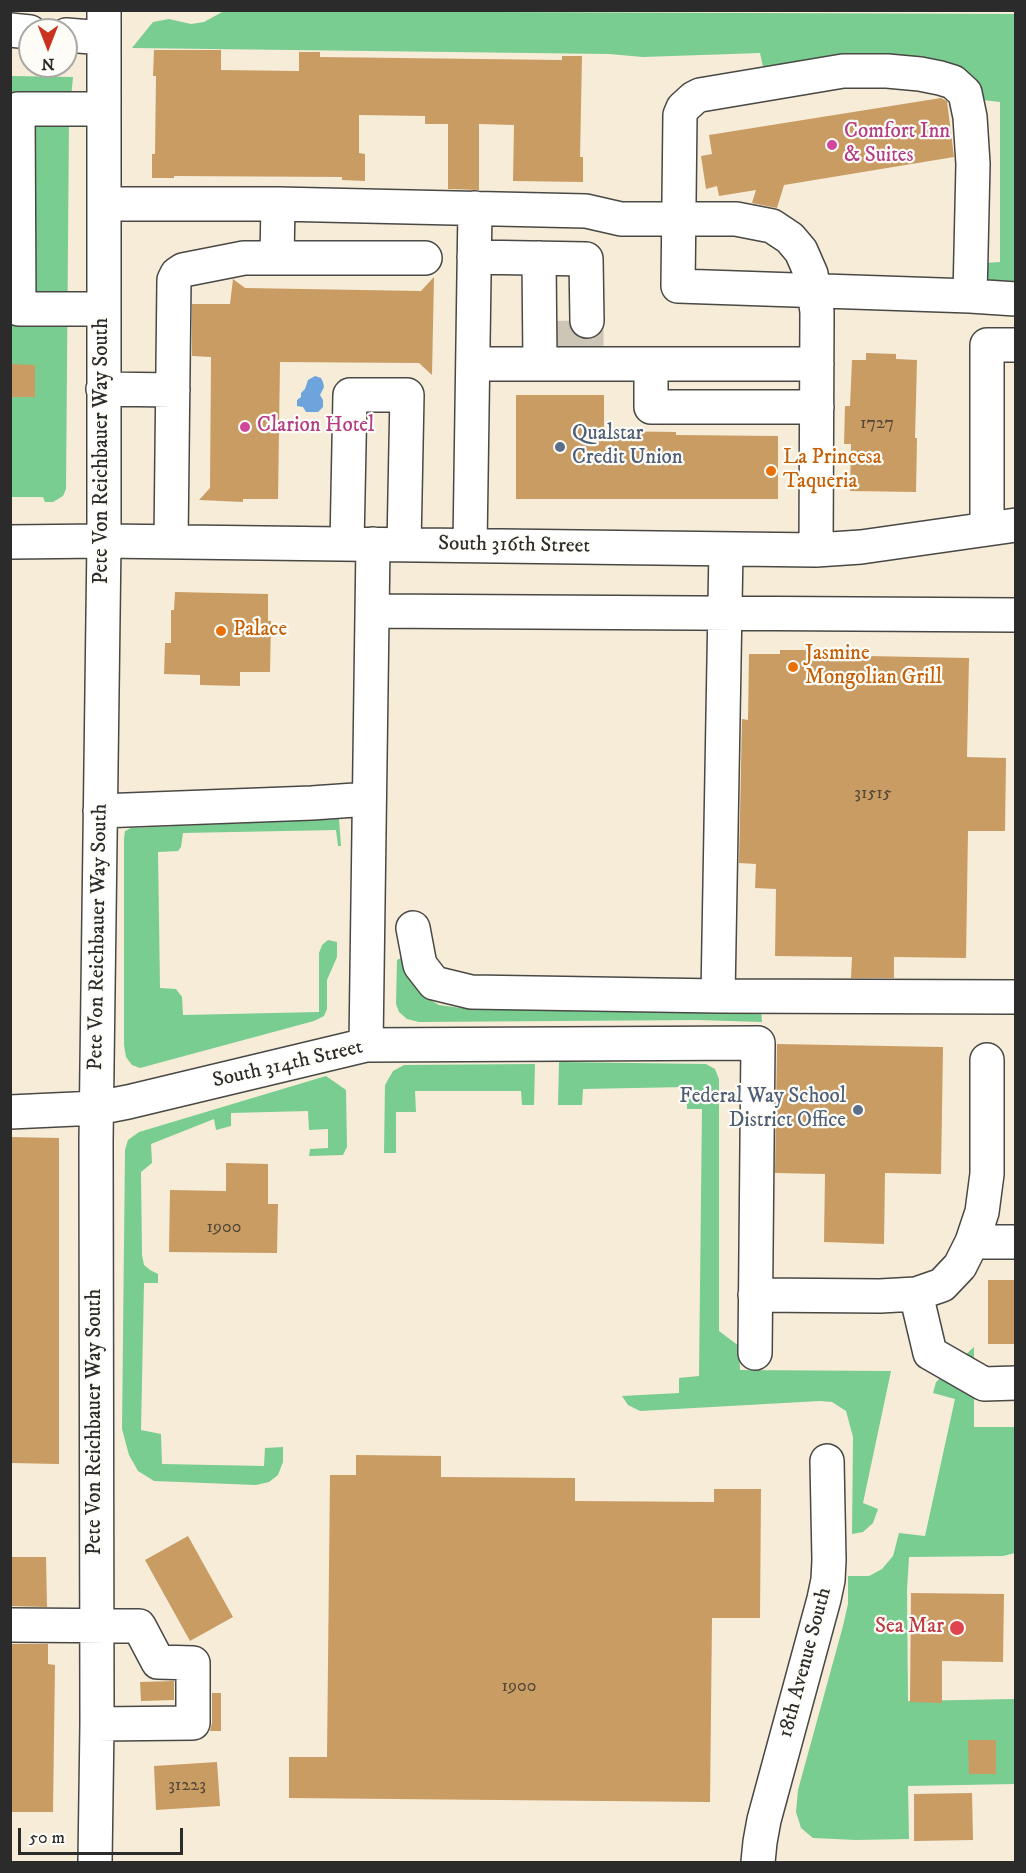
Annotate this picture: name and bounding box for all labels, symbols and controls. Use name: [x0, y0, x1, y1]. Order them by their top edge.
north arrow: [18, 18, 78, 78]
text: N: [41, 54, 55, 74]
place label: Comfort Inn & Suites: [844, 120, 950, 170]
marker: Comfort Inn & Suites: [825, 138, 839, 152]
street label: Pete Von Reichbauer Way South: [90, 318, 116, 584]
house number: 1727: [860, 413, 894, 435]
place label: Clarion Hotel: [257, 414, 374, 440]
marker: Clarion Hotel: [238, 420, 252, 434]
place label: Qualstar Credit Union: [572, 422, 683, 472]
marker: Qualstar Credit Union: [553, 440, 567, 454]
place label: La Princesa Taqueria: [783, 446, 882, 496]
marker: La Princesa Taqueria: [764, 464, 778, 478]
street label: South 316th Street: [438, 532, 590, 560]
place label: Palace: [233, 618, 287, 644]
marker: Palace: [214, 624, 228, 638]
place label: Jasmine Mongolian Grill: [805, 642, 942, 692]
marker: Jasmine Mongolian Grill: [786, 660, 800, 674]
house number: 31515: [854, 783, 892, 805]
street label: Pete Von Reichbauer Way South: [84, 803, 114, 1071]
street label: South 314th Street: [211, 1035, 365, 1095]
place label: Federal Way School District Office: [679, 1085, 846, 1135]
marker: Federal Way School District Office: [851, 1103, 865, 1117]
house number: 1900: [207, 1217, 241, 1239]
street label: Pete Von Reichbauer Way South: [83, 1289, 109, 1555]
street label: 18th Avenue South: [774, 1585, 838, 1741]
place label: Sea Mar: [875, 1615, 944, 1641]
marker: Sea Mar: [948, 1619, 966, 1637]
house number: 1900: [502, 1676, 536, 1698]
house number: 31223: [168, 1775, 206, 1797]
scale bar: [21, 1816, 186, 1854]
text: 50 m: [29, 1827, 65, 1849]

